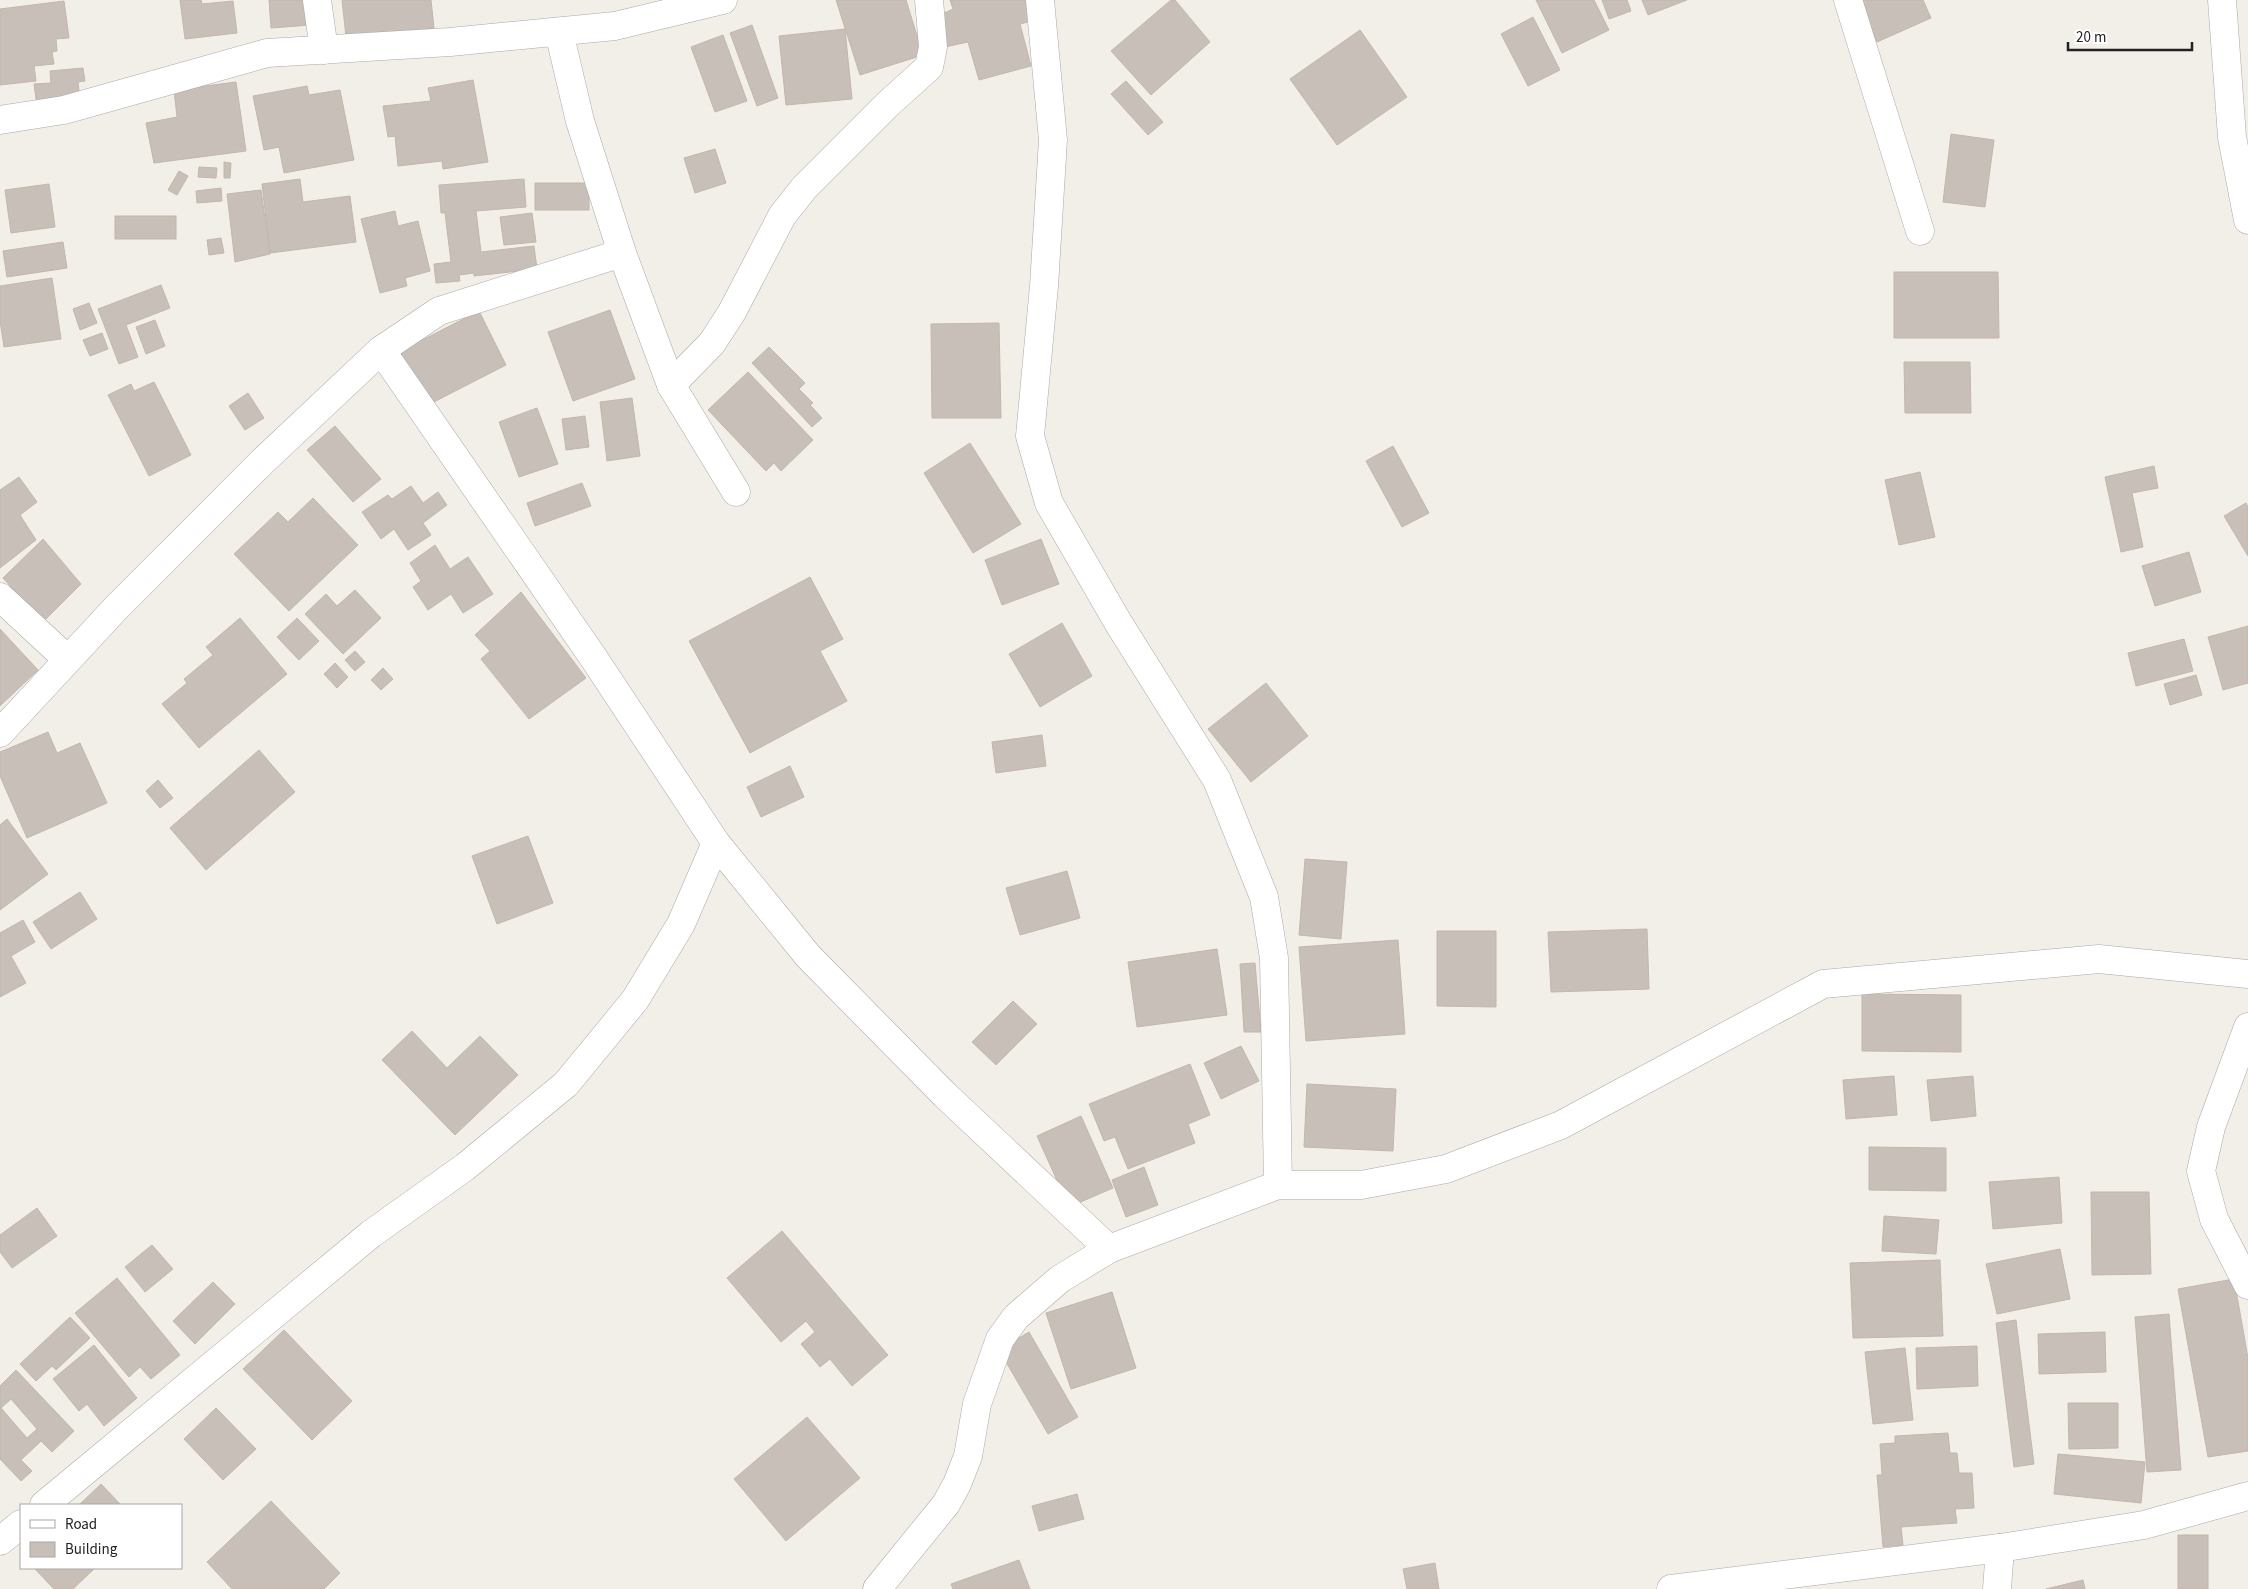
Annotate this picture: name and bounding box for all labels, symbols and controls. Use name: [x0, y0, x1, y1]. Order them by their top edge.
scale bar: [2068, 20, 2192, 52]
text: 20 m: [2076, 27, 2106, 48]
legend: [20, 1504, 182, 1569]
text: Road: [65, 1514, 97, 1535]
text: Building: [65, 1539, 118, 1560]

